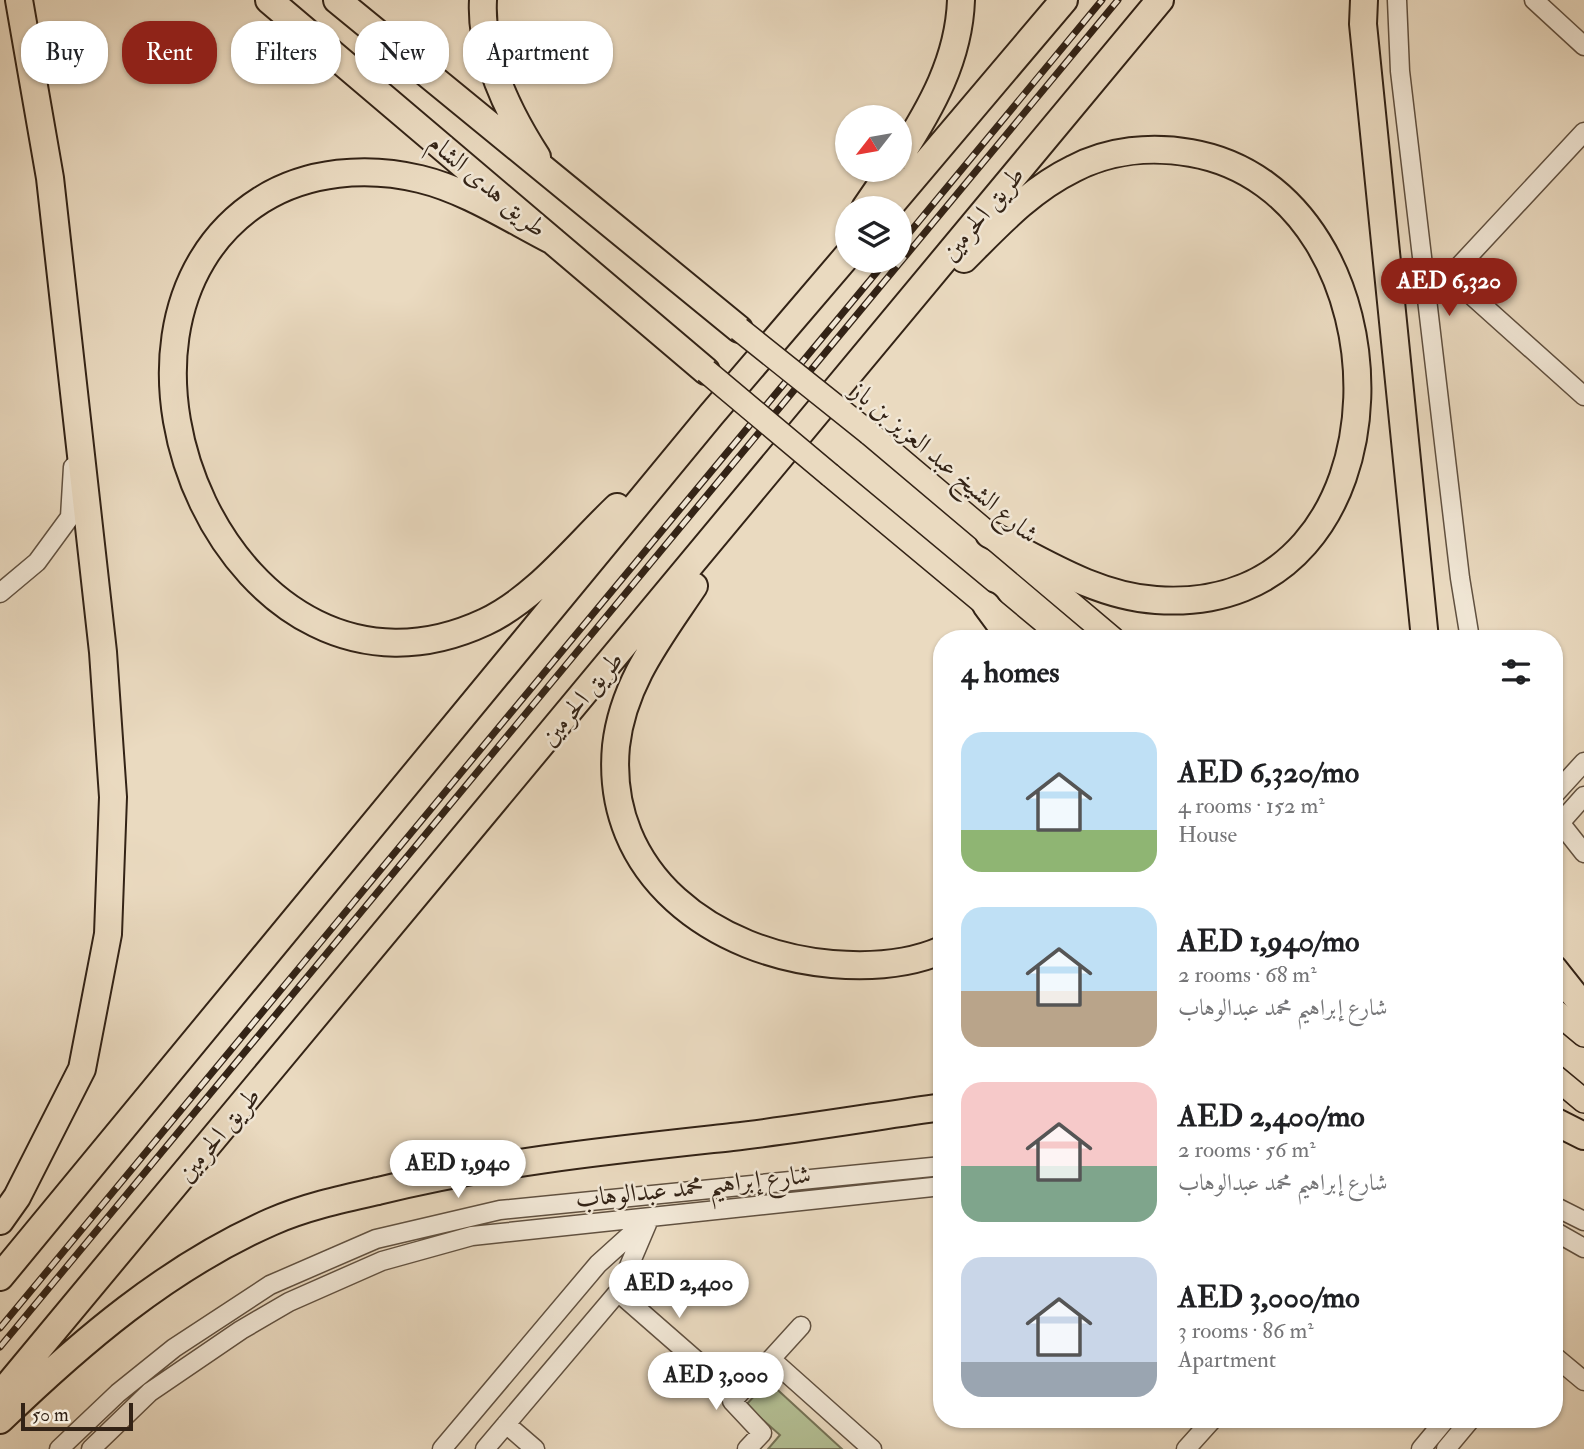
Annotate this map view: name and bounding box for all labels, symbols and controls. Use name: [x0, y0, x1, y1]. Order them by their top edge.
chip: Buy: [21, 21, 108, 84]
chip: Rent: [122, 21, 217, 84]
chip: Filters: [231, 21, 341, 84]
chip: New: [355, 21, 449, 84]
chip: Apartment: [463, 21, 613, 84]
north arrow: [835, 105, 912, 182]
map controls: [835, 105, 912, 273]
street label: طريق هدى الشام: [418, 127, 553, 249]
street label: طريق الحرمين: [934, 160, 1032, 268]
button: layers: [835, 196, 912, 273]
pin: AED 6,320: [1369, 258, 1529, 318]
text: AED 6,320: [1397, 266, 1501, 295]
street label: شارع الشيخ عبد العزيز بن باز: [837, 373, 1045, 556]
street label: طريق الحرمين: [533, 645, 631, 753]
icon: filters: [1497, 653, 1535, 691]
text: 4 homes: [961, 654, 1060, 691]
text: AED 6,320/mo: [1178, 754, 1359, 791]
icon: home: [1017, 760, 1101, 844]
text: 4 rooms · 152 m²: [1178, 791, 1325, 820]
text: House: [1178, 820, 1237, 849]
text: AED 1,940/mo: [1178, 923, 1360, 960]
icon: home: [1017, 935, 1101, 1019]
text: 2 rooms · 68 m²: [1178, 960, 1317, 989]
text: شارع إبراهيم محمد عبدالوهاب: [1178, 993, 1388, 1022]
street label: طريق الحرمين: [170, 1081, 268, 1189]
text: AED 2,400/mo: [1178, 1098, 1365, 1135]
icon: home: [1017, 1110, 1101, 1194]
text: 2 rooms · 56 m²: [1178, 1135, 1316, 1164]
pin: AED 1,940: [378, 1140, 538, 1200]
text: AED 1,940: [406, 1148, 510, 1177]
street label: شارع إبراهيم محمد عبدالوهاب: [574, 1159, 813, 1224]
text: شارع إبراهيم محمد عبدالوهاب: [1178, 1168, 1388, 1197]
pin: AED 2,400: [599, 1260, 759, 1320]
text: AED 2,400: [625, 1268, 733, 1297]
text: AED 3,000/mo: [1178, 1279, 1360, 1316]
icon: home: [1017, 1285, 1101, 1369]
text: 3 rooms · 86 m²: [1178, 1316, 1314, 1345]
text: Apartment: [1178, 1345, 1276, 1374]
pin: AED 3,000: [636, 1352, 796, 1412]
text: AED 3,000: [664, 1360, 768, 1389]
scale bar: [21, 1400, 133, 1432]
text: 50 m: [32, 1403, 69, 1427]

